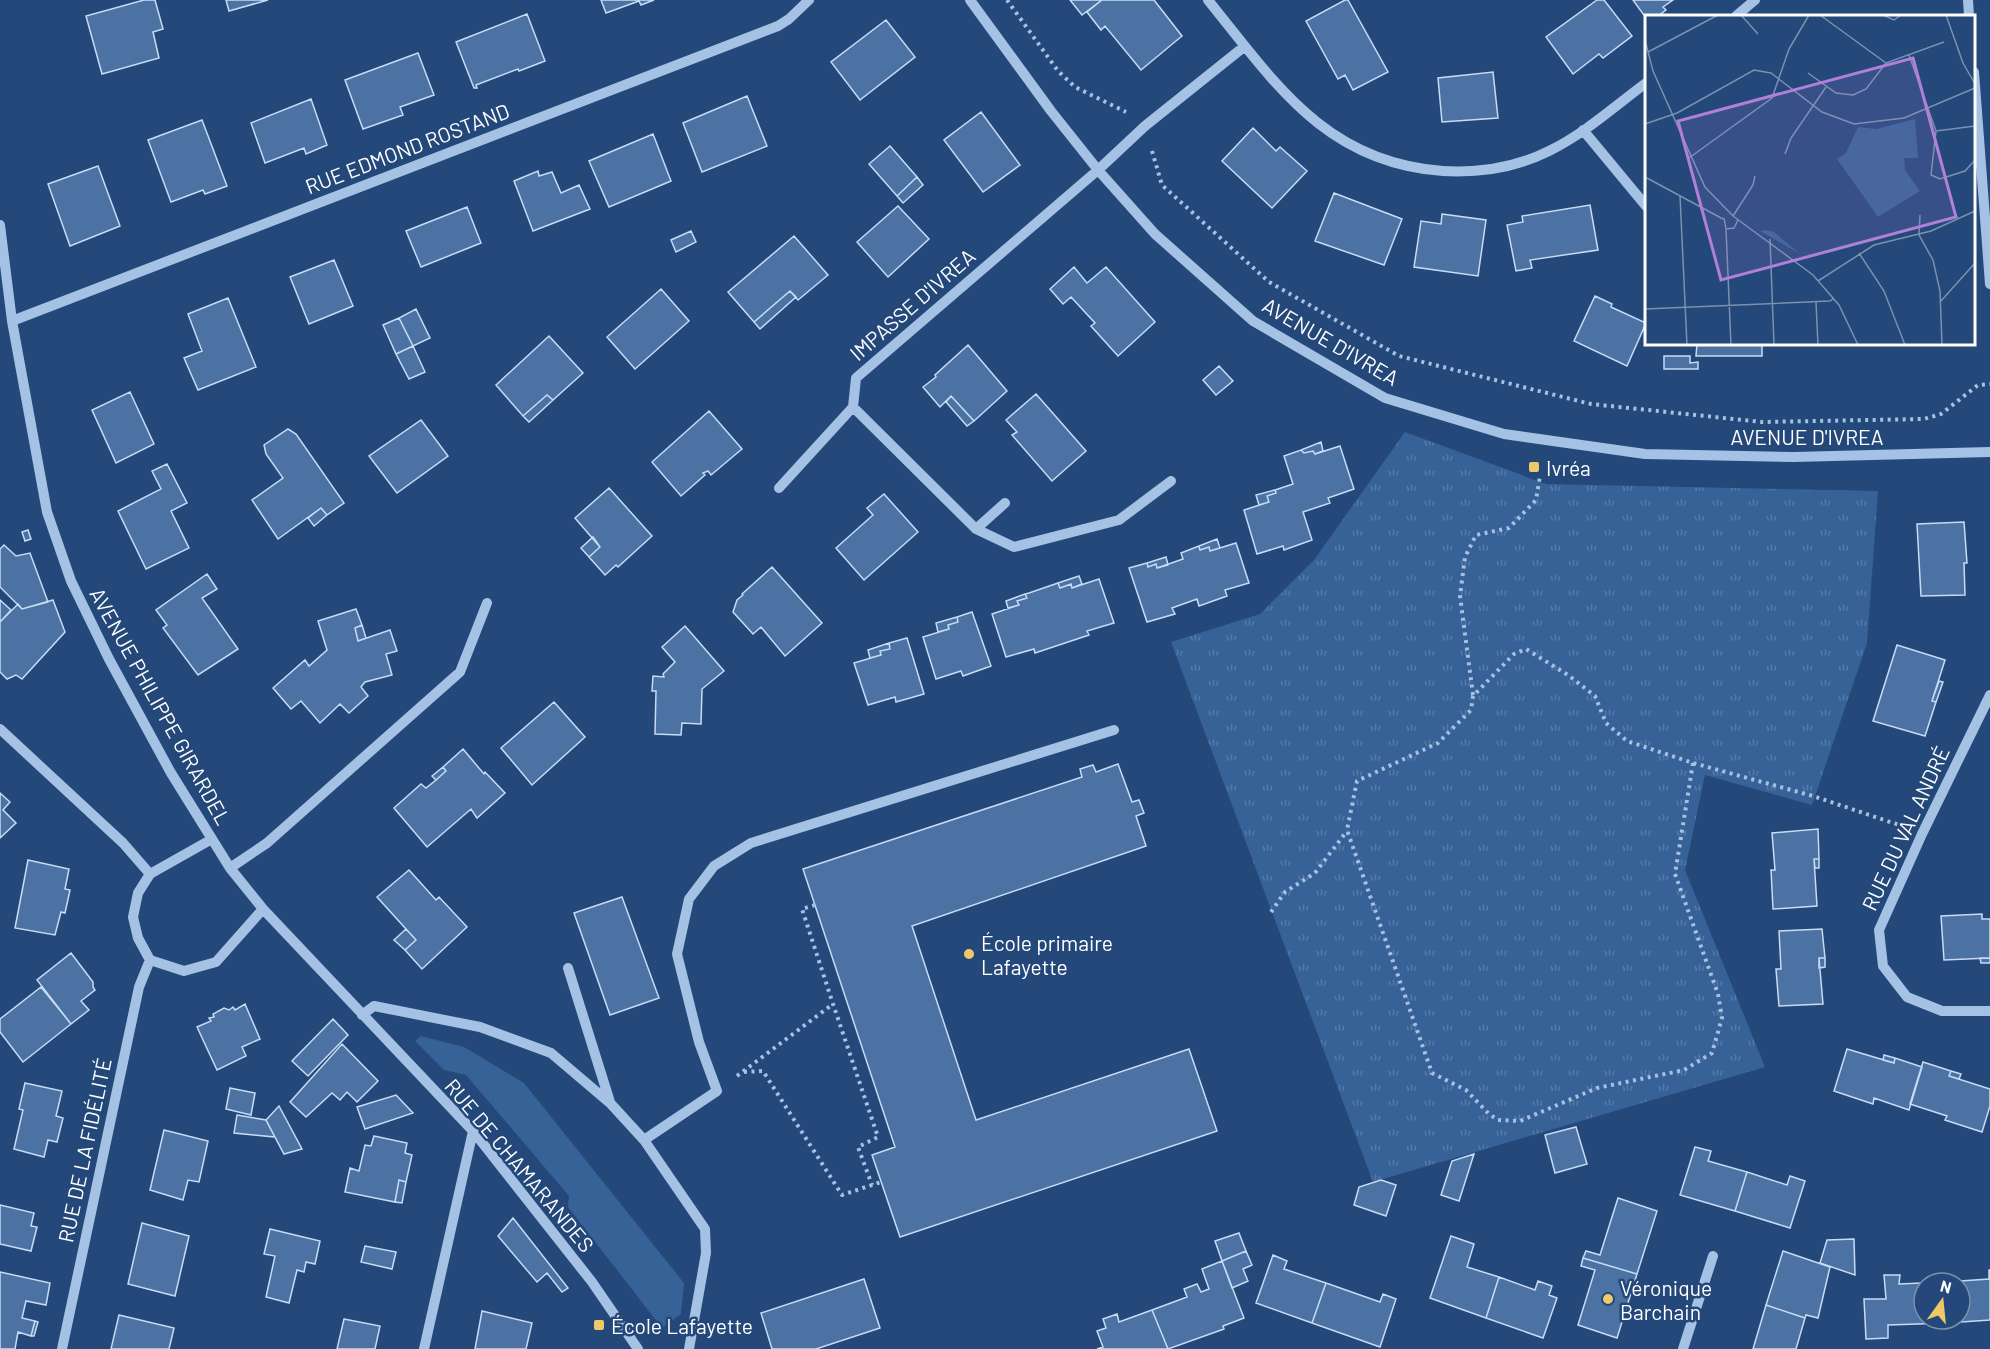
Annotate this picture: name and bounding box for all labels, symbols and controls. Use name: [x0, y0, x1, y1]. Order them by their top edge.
inset map: [1645, 15, 1975, 345]
street label: RUE EDMOND ROSTAND: [302, 98, 512, 198]
street label: IMPASSE D'IVREA: [844, 243, 980, 365]
street label: AVENUE D'IVREA: [1258, 292, 1404, 390]
street label: AVENUE D'IVREA: [1730, 424, 1884, 449]
place label: Ivréa: [1546, 455, 1591, 480]
marker: Ivréa: [1527, 460, 1541, 474]
street label: AVENUE PHILIPPE GIRARDEL: [85, 583, 237, 829]
street label: RUE DU VAL ANDRÉ: [1856, 742, 1954, 914]
place label: École primaire Lafayette: [981, 930, 1113, 979]
marker: École primaire Lafayette: [962, 947, 976, 961]
street label: RUE DE LA FIDÉLITÉ: [52, 1055, 116, 1245]
street label: RUE DE CHAMARANDES: [440, 1073, 600, 1257]
north arrow: [1912, 1271, 1972, 1331]
place label: Véronique Barchain: [1620, 1275, 1712, 1324]
text: N: [1938, 1275, 1954, 1297]
marker: Véronique Barchain: [1601, 1292, 1615, 1306]
place label: École Lafayette: [611, 1313, 753, 1338]
marker: École Lafayette: [592, 1318, 606, 1332]

